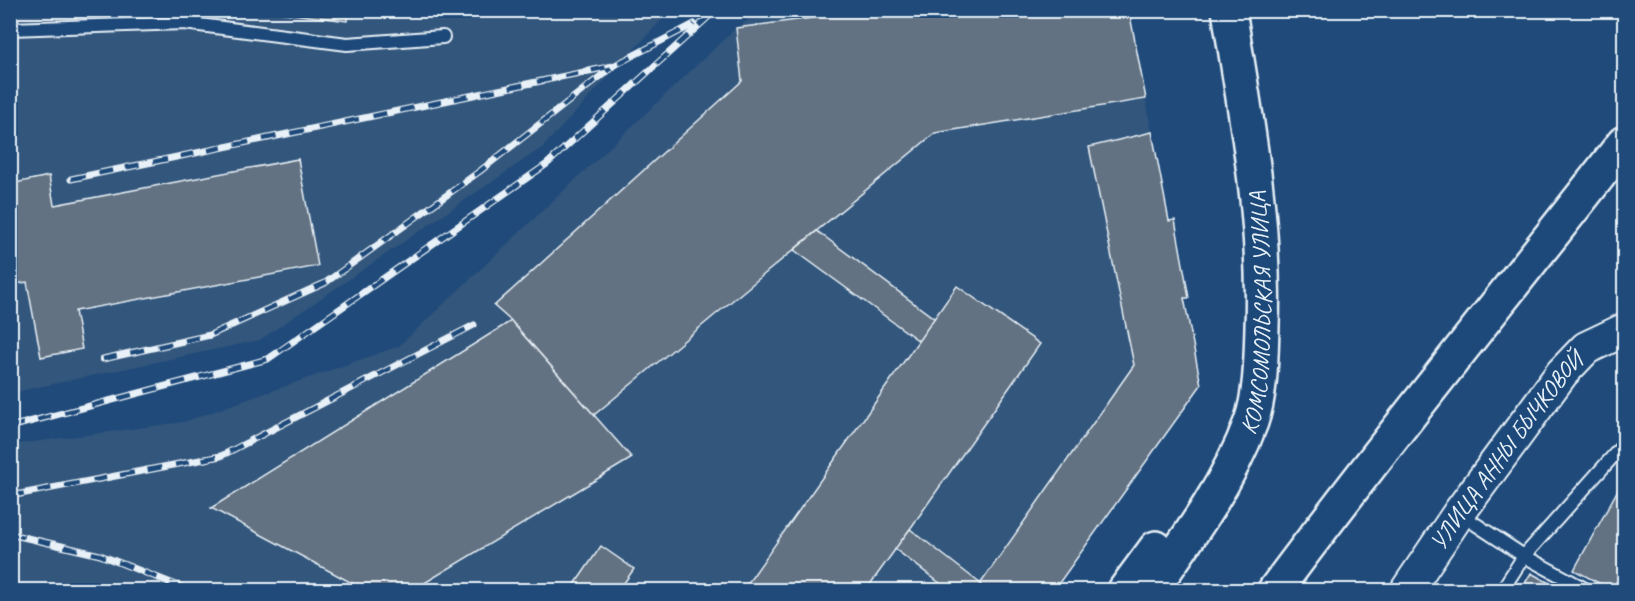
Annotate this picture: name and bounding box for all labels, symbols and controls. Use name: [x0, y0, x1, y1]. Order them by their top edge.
street label: КОМСОМОЛЬСКАЯ УЛИЦА: [1233, 189, 1278, 438]
street label: УЛИЦА АННЫ БЫЧКОВОЙ: [1423, 343, 1592, 556]

